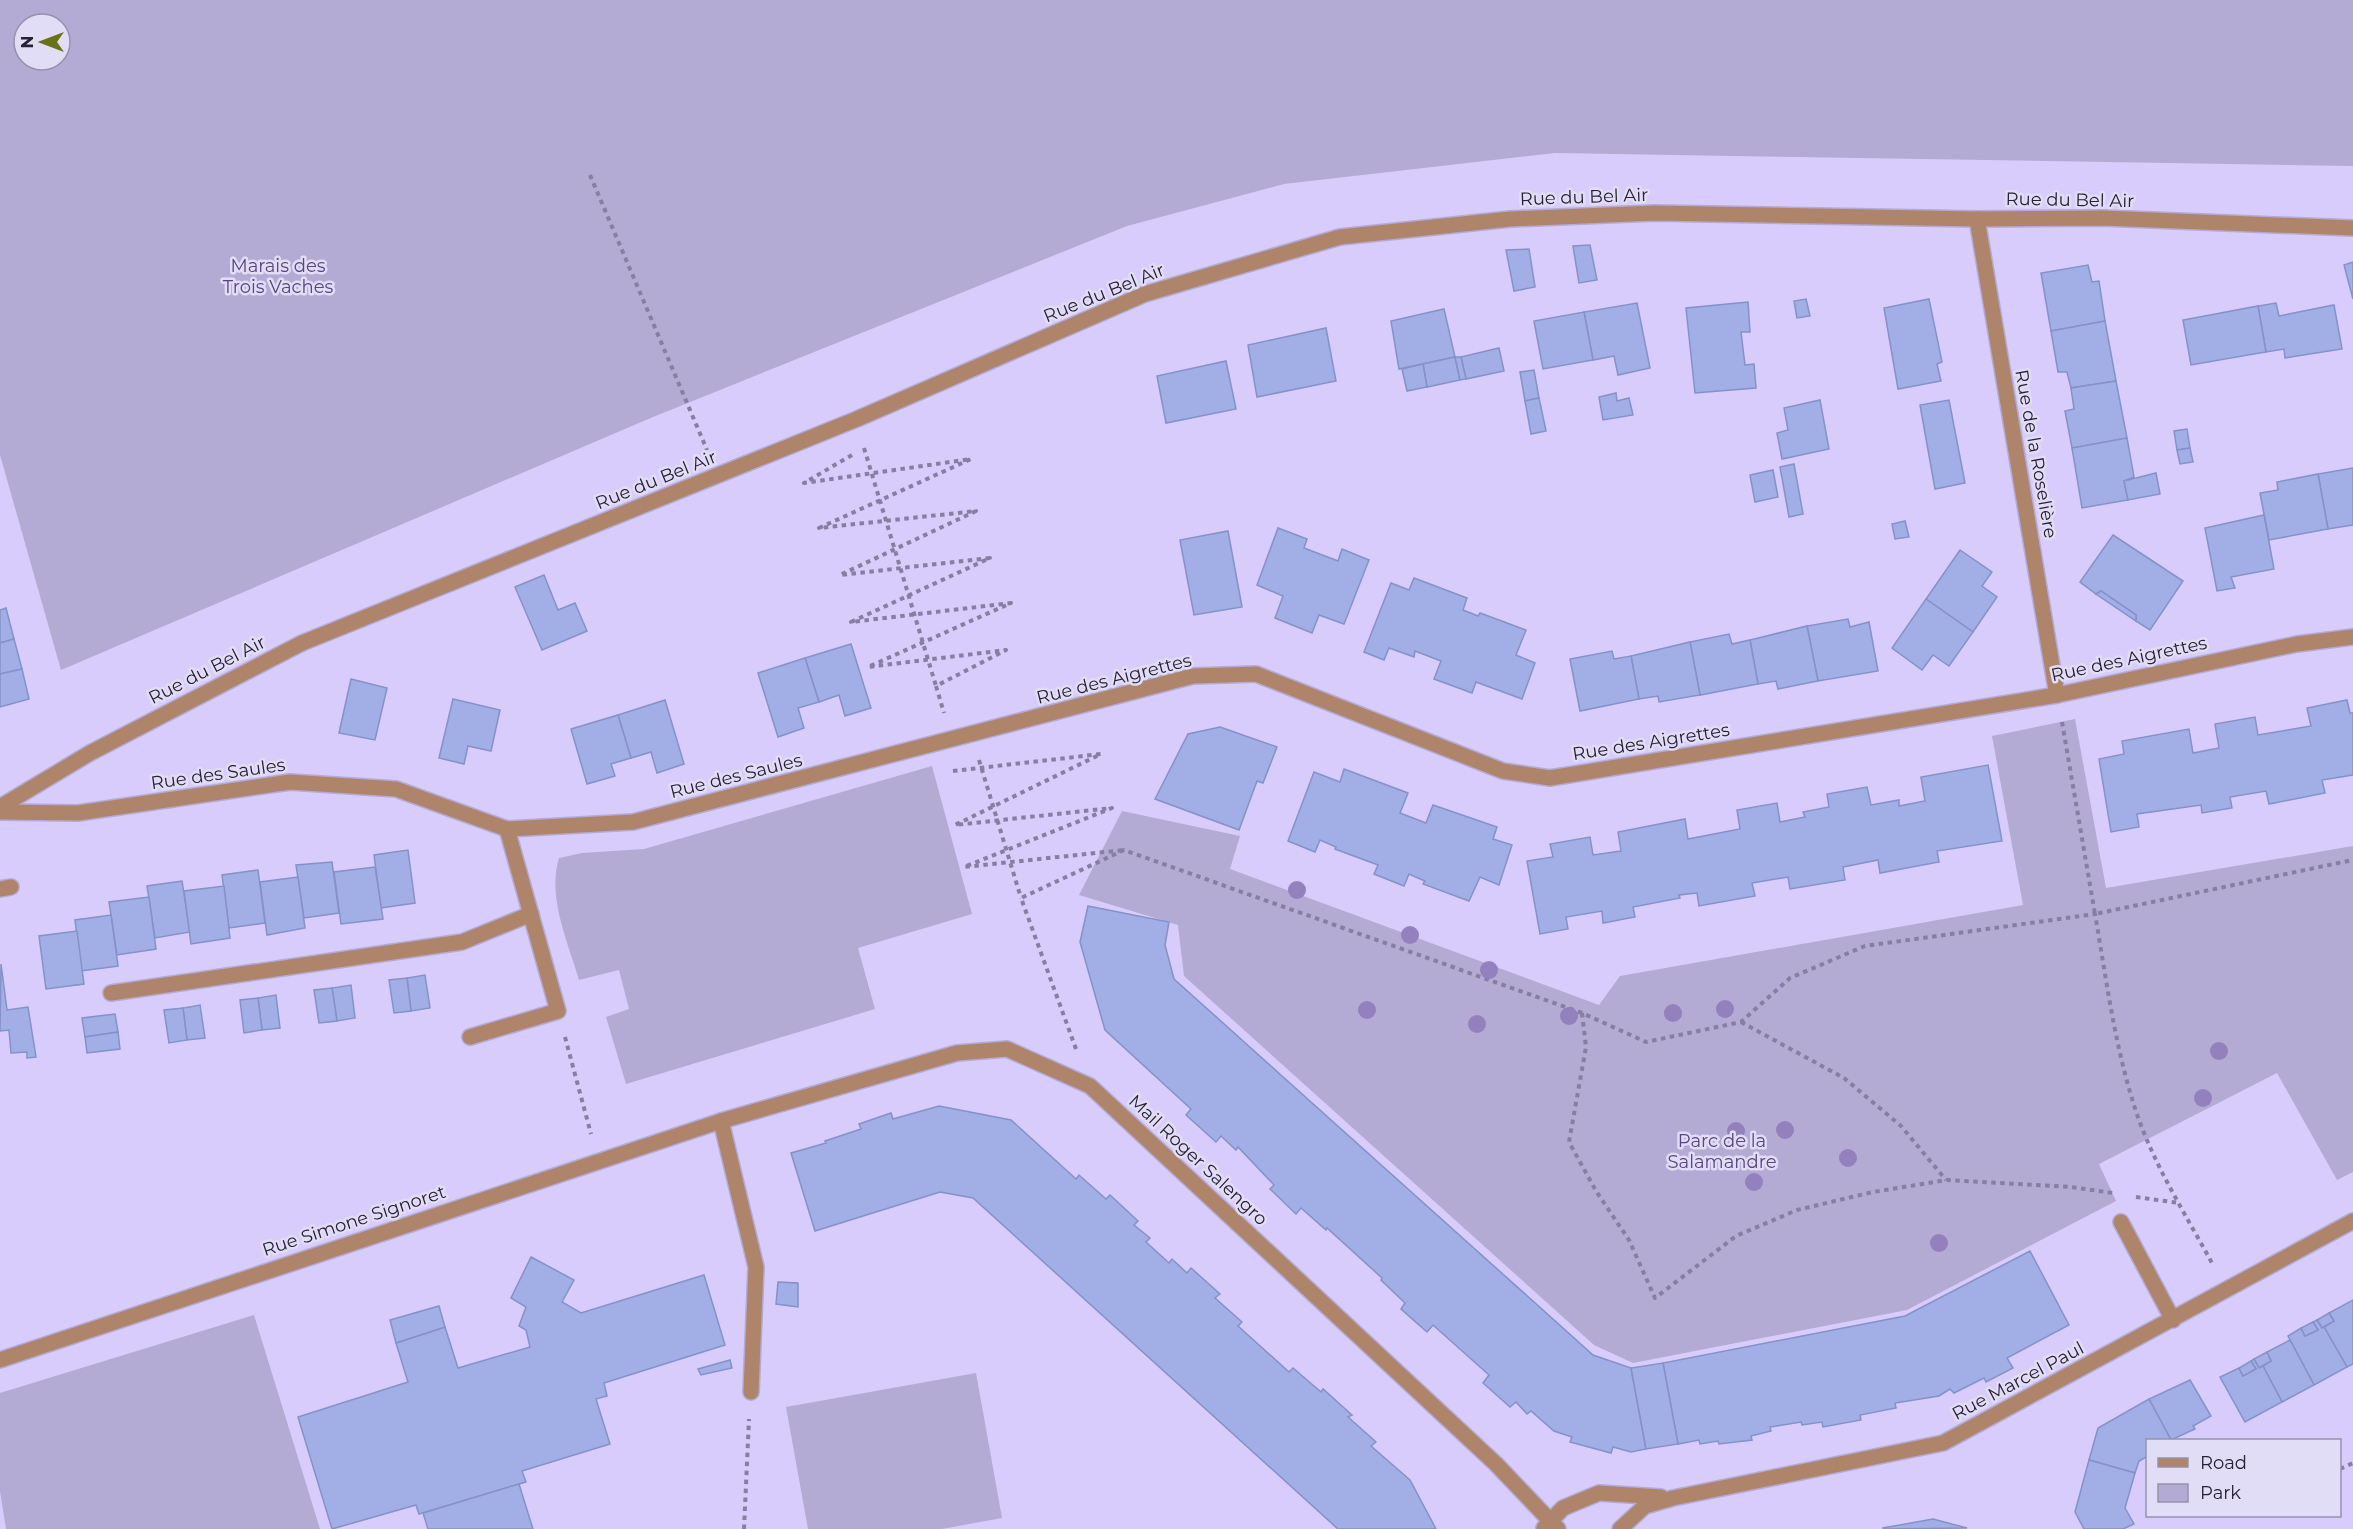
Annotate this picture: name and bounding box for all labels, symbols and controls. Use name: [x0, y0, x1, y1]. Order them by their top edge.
north arrow: [12, 12, 72, 72]
text: N: [18, 36, 37, 48]
street label: Rue du Bel Air: [1519, 184, 1649, 210]
street label: Rue du Bel Air: [2005, 188, 2135, 212]
park label: Marais des Trois Vaches: [223, 255, 334, 298]
street label: Rue du Bel Air: [1040, 259, 1168, 327]
street label: Rue de la Roselière: [2010, 368, 2062, 540]
street label: Rue du Bel Air: [592, 446, 720, 514]
street label: Rue du Bel Air: [145, 631, 269, 709]
street label: Rue des Aigrettes: [2049, 632, 2209, 686]
street label: Rue des Aigrettes: [1034, 649, 1194, 709]
street label: Rue des Aigrettes: [1571, 719, 1731, 765]
street label: Rue des Saules: [668, 749, 805, 803]
street label: Rue des Saules: [149, 754, 287, 794]
street label: Mail Roger Salengro: [1124, 1090, 1272, 1230]
park label: Parc de la Salamandre: [1667, 1130, 1777, 1173]
street label: Rue Simone Signoret: [259, 1181, 449, 1261]
street label: Rue Marcel Paul: [1948, 1337, 2088, 1425]
legend: [2146, 1439, 2341, 1517]
text: Road: [2200, 1452, 2247, 1474]
text: Park: [2200, 1482, 2241, 1504]

